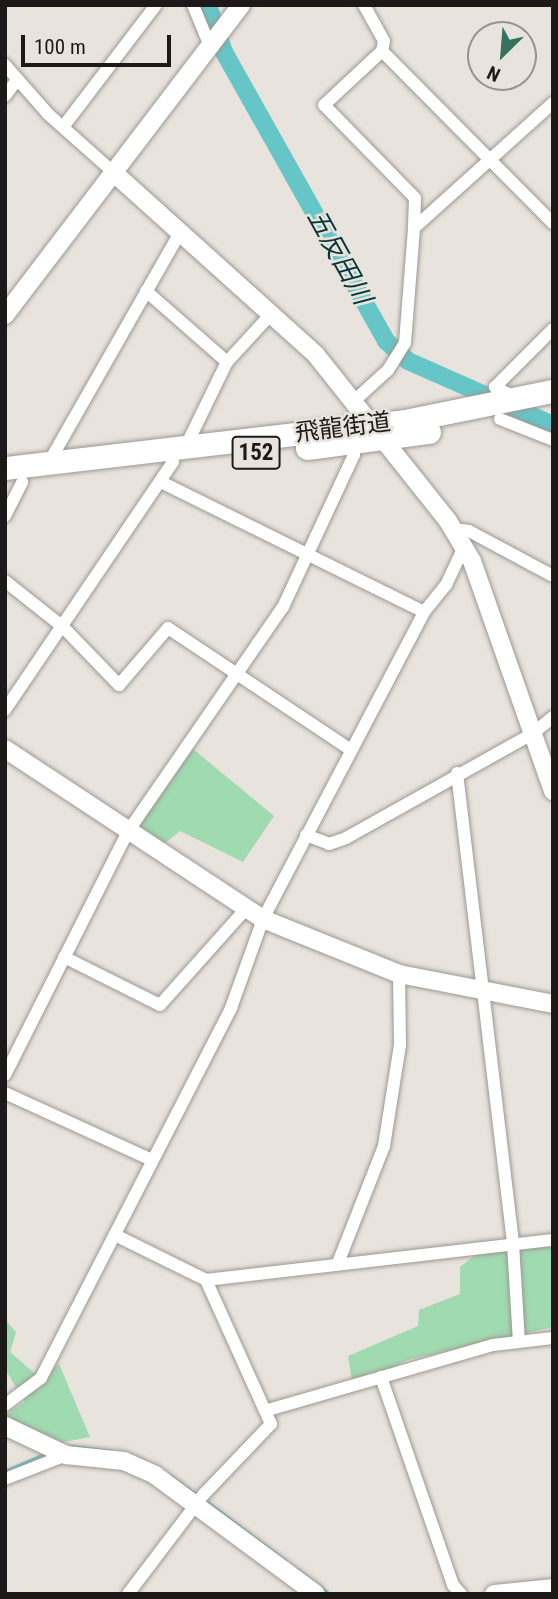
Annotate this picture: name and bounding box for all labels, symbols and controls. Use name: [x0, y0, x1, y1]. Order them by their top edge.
scale bar: [24, 21, 175, 65]
north arrow: [467, 21, 537, 91]
text: 100 m: [34, 35, 86, 59]
text: N: [484, 61, 504, 87]
water label: 五反田川: [300, 204, 378, 310]
street label: 飛龍街道: [294, 408, 392, 448]
road number: 152: [232, 433, 280, 472]

